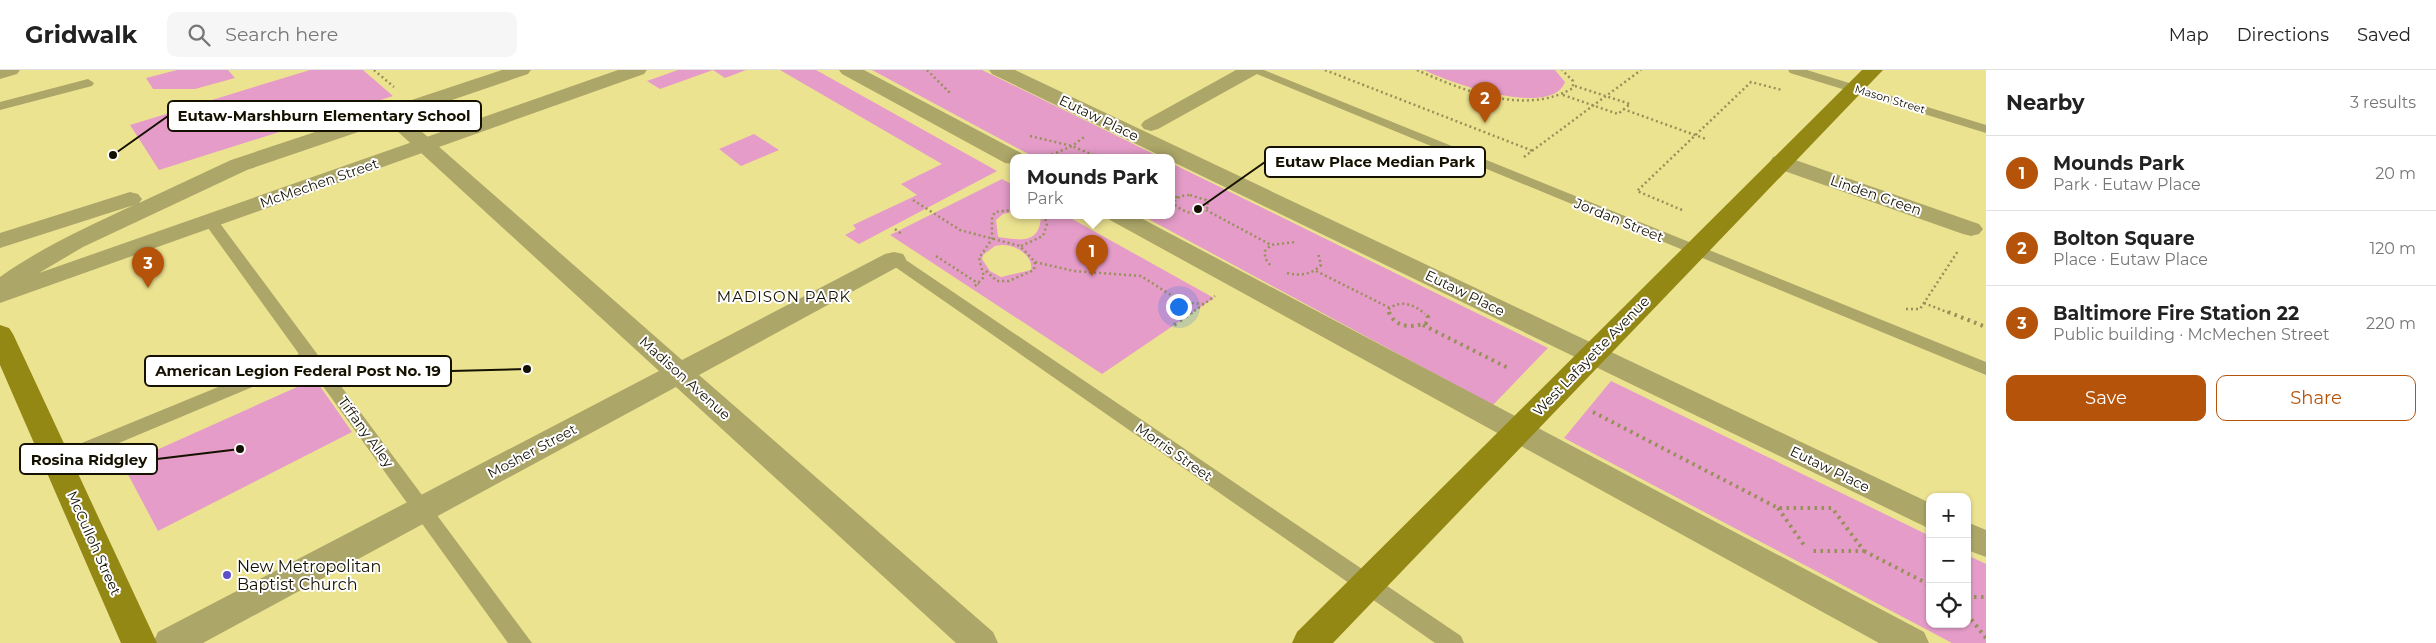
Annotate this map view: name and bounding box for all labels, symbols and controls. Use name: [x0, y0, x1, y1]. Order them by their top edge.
search box: [167, 12, 517, 57]
text: Gridwalk: [25, 20, 137, 49]
icon: search: [185, 21, 213, 49]
text: Search here: [225, 23, 338, 46]
text: Map: [2169, 24, 2209, 46]
text: Directions: [2237, 24, 2329, 46]
text: Saved: [2357, 24, 2411, 46]
pin: 2: [1469, 82, 1501, 123]
street label: Mason Street: [1853, 82, 1927, 116]
text: Nearby: [2006, 90, 2085, 115]
street label: Eutaw Place: [1056, 91, 1142, 145]
text: 3 results: [2350, 93, 2416, 112]
callout: Eutaw-Marshburn Elementary School: [168, 101, 481, 131]
text: Eutaw-Marshburn Elementary School: [177, 106, 471, 125]
callout: Eutaw Place Median Park: [1265, 147, 1485, 177]
text: Eutaw Place Median Park: [1275, 152, 1475, 171]
text: Mounds Park: [2053, 152, 2184, 175]
street label: McMechen Street: [257, 154, 381, 212]
popup: [1010, 154, 1175, 219]
text: 1: [2019, 164, 2025, 183]
text: 20 m: [2375, 164, 2416, 183]
text: Mounds Park: [1027, 166, 1158, 189]
street label: Linden Green: [1828, 171, 1924, 219]
text: Park · Eutaw Place: [2053, 175, 2201, 194]
text: Park: [1027, 189, 1063, 208]
street label: Jordan Street: [1571, 194, 1666, 246]
text: Bolton Square: [2053, 227, 2195, 250]
pin: 1: [1076, 235, 1108, 276]
text: 2: [2017, 239, 2027, 258]
text: 120 m: [2369, 239, 2416, 258]
pin: 3: [132, 247, 164, 288]
text: Place · Eutaw Place: [2053, 250, 2208, 269]
street label: Eutaw Place: [1422, 266, 1508, 320]
district label: MADISON PARK: [717, 287, 851, 306]
street label: West Lafayette Avenue: [1529, 292, 1653, 420]
your location: [1166, 294, 1192, 320]
text: Baltimore Fire Station 22: [2053, 302, 2299, 325]
text: 3: [2017, 314, 2027, 333]
text: 220 m: [2366, 314, 2416, 333]
text: Public building · McMechen Street: [2053, 325, 2329, 344]
street label: Madison Avenue: [636, 332, 734, 424]
callout: American Legion Federal Post No. 19: [145, 356, 451, 386]
text: American Legion Federal Post No. 19: [154, 361, 441, 380]
button: Save: [2006, 375, 2206, 421]
button: Share: [2216, 375, 2416, 421]
street label: Tiffany Alley: [334, 393, 398, 471]
street label: Morris Street: [1132, 419, 1216, 485]
street label: Mosher Street: [484, 420, 580, 482]
street label: Eutaw Place: [1787, 442, 1873, 496]
callout: Rosina Ridgley: [20, 444, 157, 474]
text: Rosina Ridgley: [31, 450, 148, 469]
street label: McCulloh Street: [63, 488, 125, 598]
map controls: [1926, 493, 1971, 628]
button: +: [1926, 493, 1971, 538]
button: −: [1926, 538, 1971, 583]
place label: New Metropolitan Baptist Church: [237, 557, 381, 594]
marker: New Metropolitan Baptist Church: [221, 569, 233, 581]
button: locate: [1926, 583, 1971, 628]

